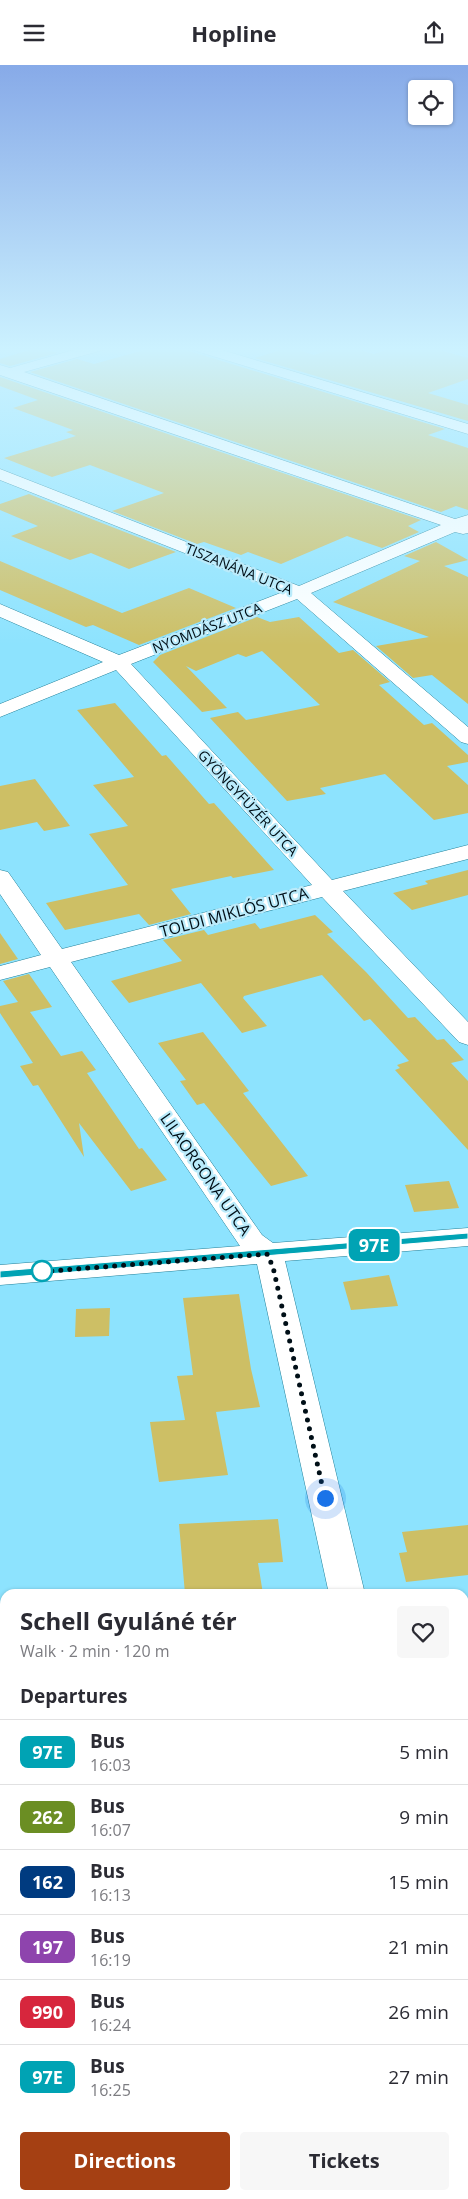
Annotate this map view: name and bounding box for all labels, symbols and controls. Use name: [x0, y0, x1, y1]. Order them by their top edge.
text: Hopline: [191, 18, 277, 48]
icon: menu: [20, 19, 48, 47]
icon: share: [420, 19, 448, 47]
map controls: [408, 80, 453, 125]
button: locate: [408, 80, 453, 125]
street label: TISZANÁNA UTCA: [183, 538, 296, 599]
street label: NYOMDÁSZ UTCA: [149, 598, 264, 657]
street label: GYÖNGYFÜZÉR UTCA: [194, 746, 303, 860]
street label: TOLDI MIKLÓS UTCA: [157, 881, 312, 942]
street label: LILAORGONA UTCA: [155, 1108, 257, 1240]
line badge: 97E: [345, 1229, 403, 1261]
text: 97E: [359, 1233, 389, 1257]
unlabelled marker: [31, 1260, 53, 1282]
your location: [313, 1486, 338, 1511]
text: Schell Gyuláné tér: [20, 1604, 237, 1637]
button: heart: [397, 1606, 449, 1658]
text: Walk · 2 min · 120 m: [20, 1640, 170, 1662]
text: Departures: [20, 1683, 127, 1709]
text: Bus: [90, 1728, 125, 1754]
text: 5 min: [399, 1739, 449, 1765]
text: 97E: [32, 1740, 63, 1764]
text: 16:03: [90, 1754, 131, 1776]
text: Bus: [90, 1793, 125, 1819]
text: 9 min: [399, 1804, 449, 1830]
text: 262: [32, 1805, 63, 1829]
text: 16:07: [90, 1819, 131, 1841]
text: Bus: [90, 1858, 125, 1884]
text: 15 min: [388, 1869, 449, 1895]
text: 162: [32, 1870, 63, 1894]
text: 16:13: [90, 1884, 131, 1906]
text: Bus: [90, 1923, 125, 1949]
text: 21 min: [388, 1934, 449, 1960]
text: 197: [32, 1935, 63, 1959]
text: 16:19: [90, 1949, 131, 1971]
text: Bus: [90, 1988, 125, 2014]
text: 26 min: [388, 1999, 449, 2025]
text: 990: [32, 2000, 63, 2024]
text: 16:24: [90, 2014, 131, 2036]
text: Bus: [90, 2053, 125, 2079]
text: 27 min: [388, 2064, 449, 2090]
text: 97E: [32, 2065, 63, 2089]
text: 16:25: [90, 2079, 131, 2101]
button: Directions: [20, 2132, 230, 2190]
button: Tickets: [240, 2132, 449, 2190]

